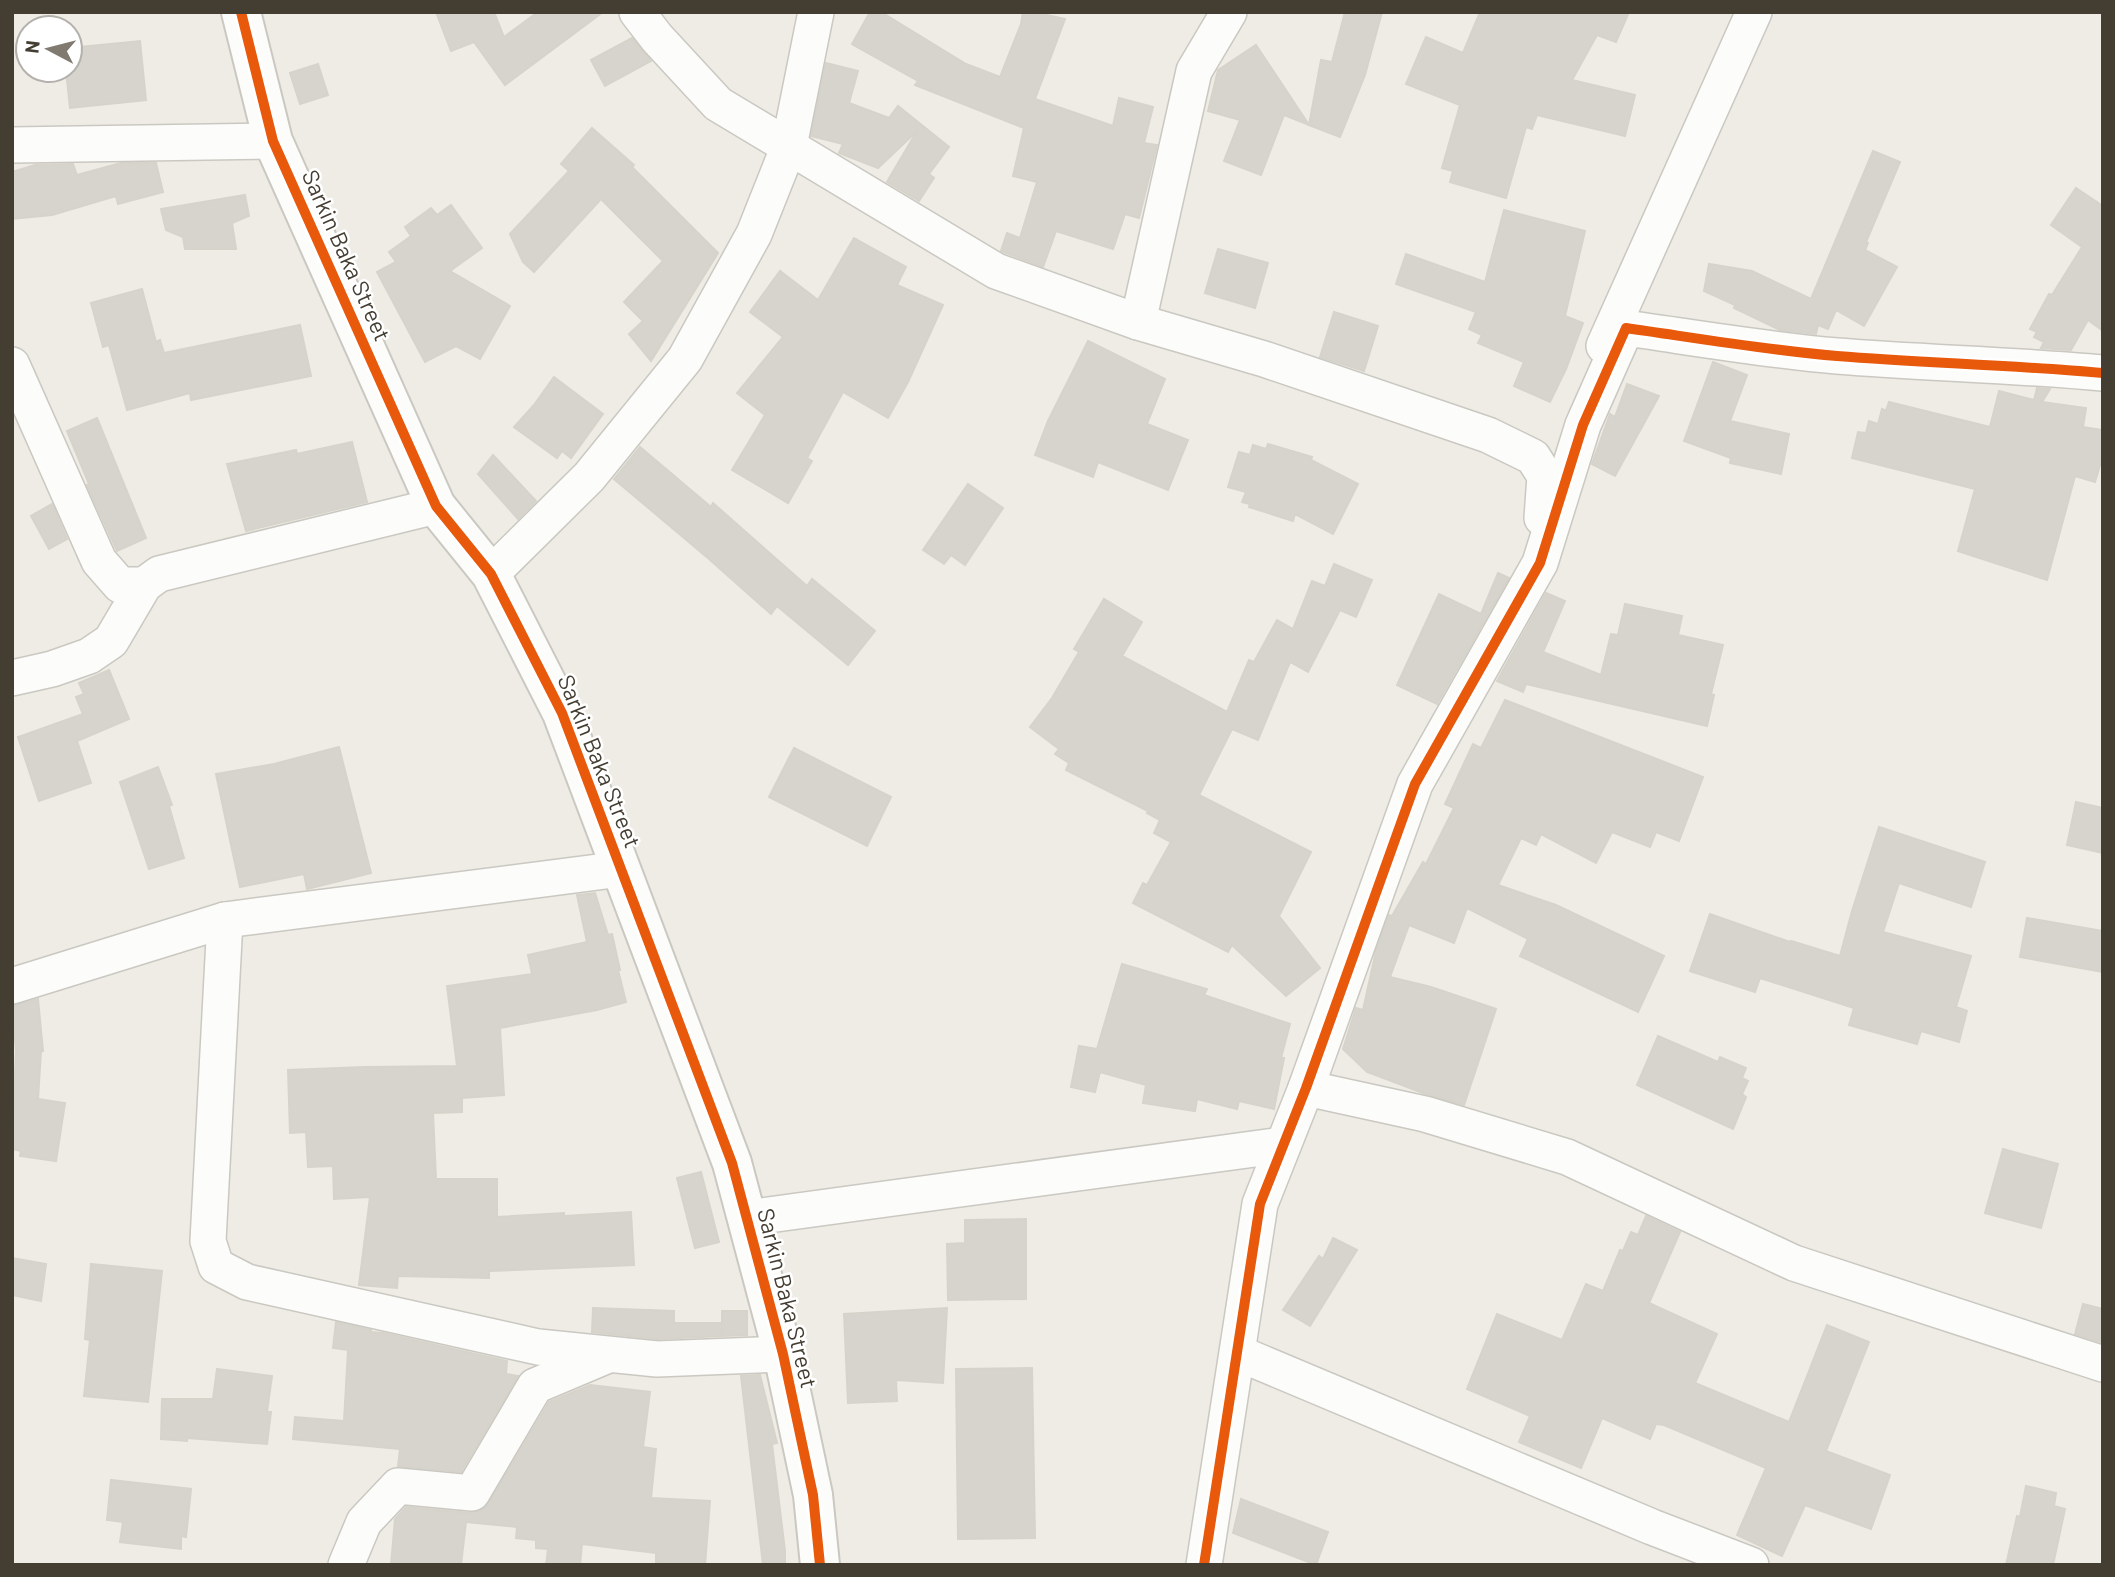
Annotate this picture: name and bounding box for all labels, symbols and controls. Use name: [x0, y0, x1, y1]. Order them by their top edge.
north arrow: [14, 14, 84, 84]
text: N: [19, 39, 44, 55]
street label: Sarkin Baka Street: [297, 165, 397, 345]
street label: Sarkin Baka Street: [552, 670, 648, 852]
street label: Sarkin Baka Street: [752, 1205, 824, 1391]

